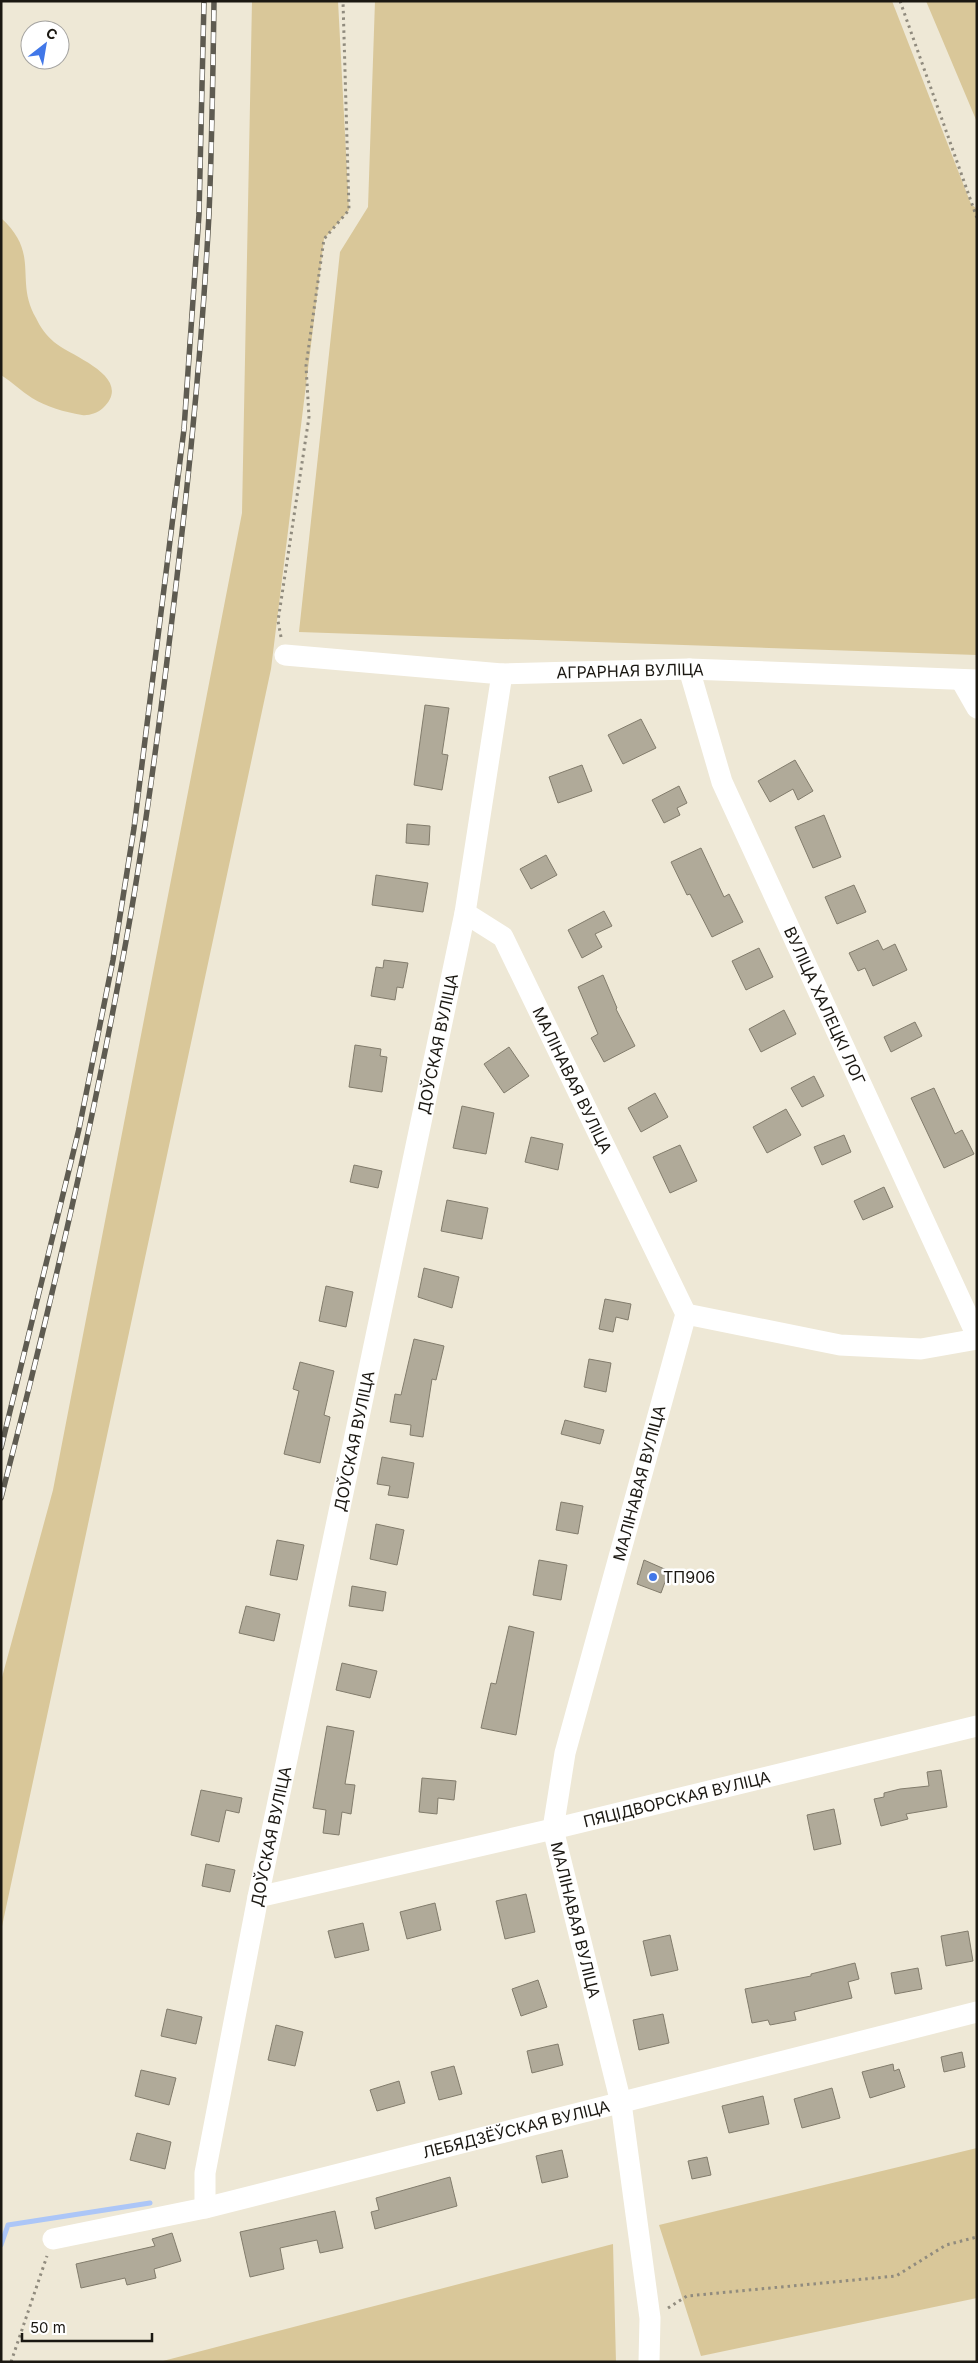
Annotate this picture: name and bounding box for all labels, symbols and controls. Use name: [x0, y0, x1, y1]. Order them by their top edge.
north arrow: [20, 20, 70, 70]
text: С: [43, 23, 61, 43]
street label: АГРАРНАЯ ВУЛІЦА: [556, 659, 704, 683]
street label: ВУЛІЦА ХАЛЕЦКІ ЛОГ: [780, 923, 870, 1088]
street label: ДОЎСКАЯ ВУЛІЦА: [413, 972, 462, 1116]
street label: МАЛІНАВАЯ ВУЛІЦА: [528, 1004, 616, 1157]
street label: ДОЎСКАЯ ВУЛІЦА: [329, 1369, 378, 1513]
street label: МАЛІНАВАЯ ВУЛІЦА: [609, 1403, 669, 1563]
place label: ТП906: [663, 1567, 715, 1587]
marker: ТП906: [647, 1571, 659, 1583]
street label: ДОЎСКАЯ ВУЛІЦА: [246, 1764, 295, 1908]
street label: ПЯЦІДВОРСКАЯ ВУЛІЦА: [581, 1767, 772, 1831]
street label: МАЛІНАВАЯ ВУЛІЦА: [547, 1840, 605, 2000]
street label: ЛЕБЯДЗЁЎСКАЯ ВУЛІЦА: [420, 2096, 612, 2162]
scale bar: [22, 2310, 152, 2342]
text: 50 m: [30, 2318, 66, 2337]

